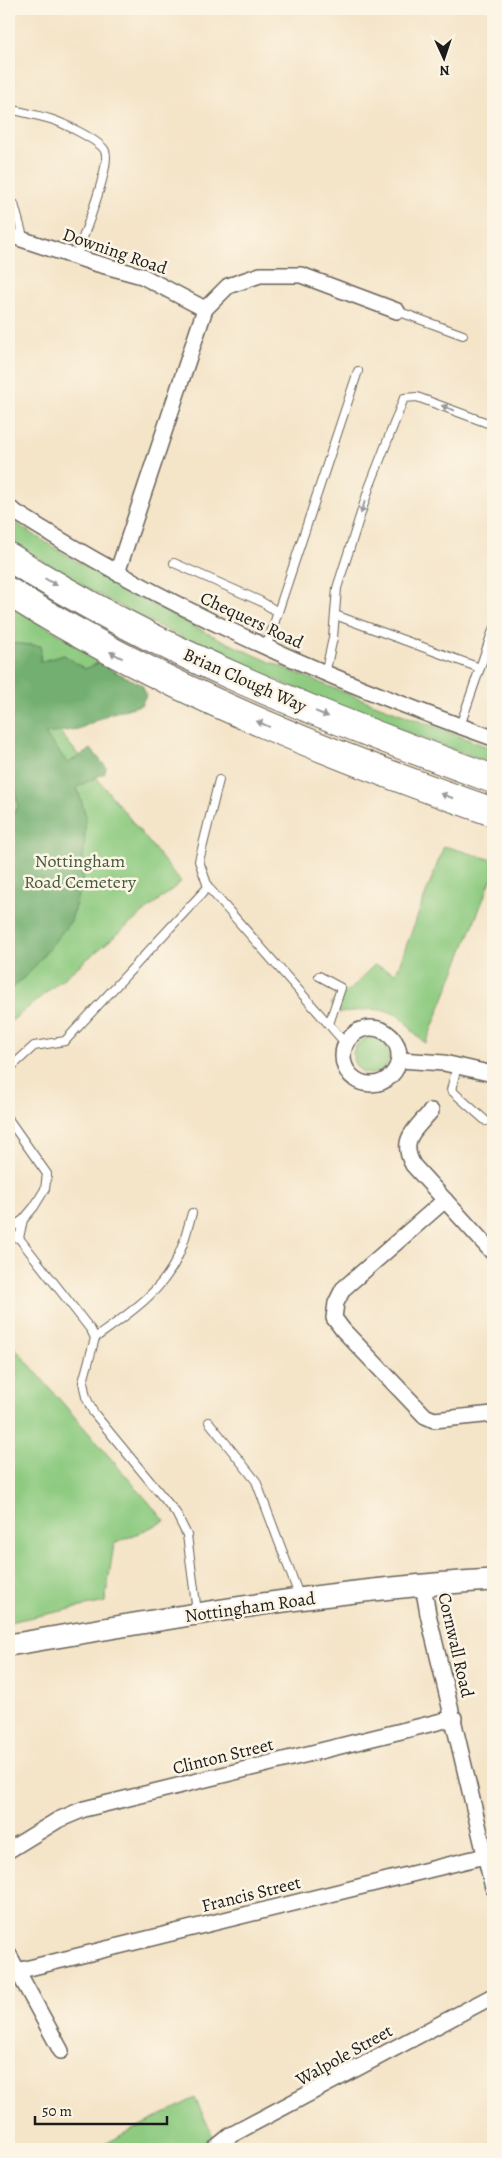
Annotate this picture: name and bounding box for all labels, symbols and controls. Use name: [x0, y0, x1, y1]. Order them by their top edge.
north arrow: [420, 32, 470, 82]
text: N: [439, 61, 450, 80]
street label: Downing Road: [60, 222, 171, 280]
one-way arrow: [440, 404, 455, 411]
one-way arrow: [359, 500, 366, 515]
one-way arrow: [44, 577, 57, 586]
street label: Chequers Road: [197, 586, 308, 655]
street label: Brian Clough Way: [180, 642, 311, 718]
one-way arrow: [109, 651, 123, 659]
one-way arrow: [315, 711, 329, 719]
one-way arrow: [256, 719, 270, 727]
one-way arrow: [440, 791, 455, 799]
park label: Nottingham Road Cemetery: [24, 849, 137, 894]
street label: Nottingham Road: [183, 1586, 317, 1628]
street label: Cornwall Road: [432, 1590, 480, 1700]
street label: Clinton Street: [170, 1732, 276, 1780]
street label: Francis Street: [199, 1870, 303, 1918]
street label: Walpole Street: [291, 2019, 397, 2092]
scale bar: [35, 2093, 168, 2125]
text: 50 m: [42, 2101, 72, 2121]

